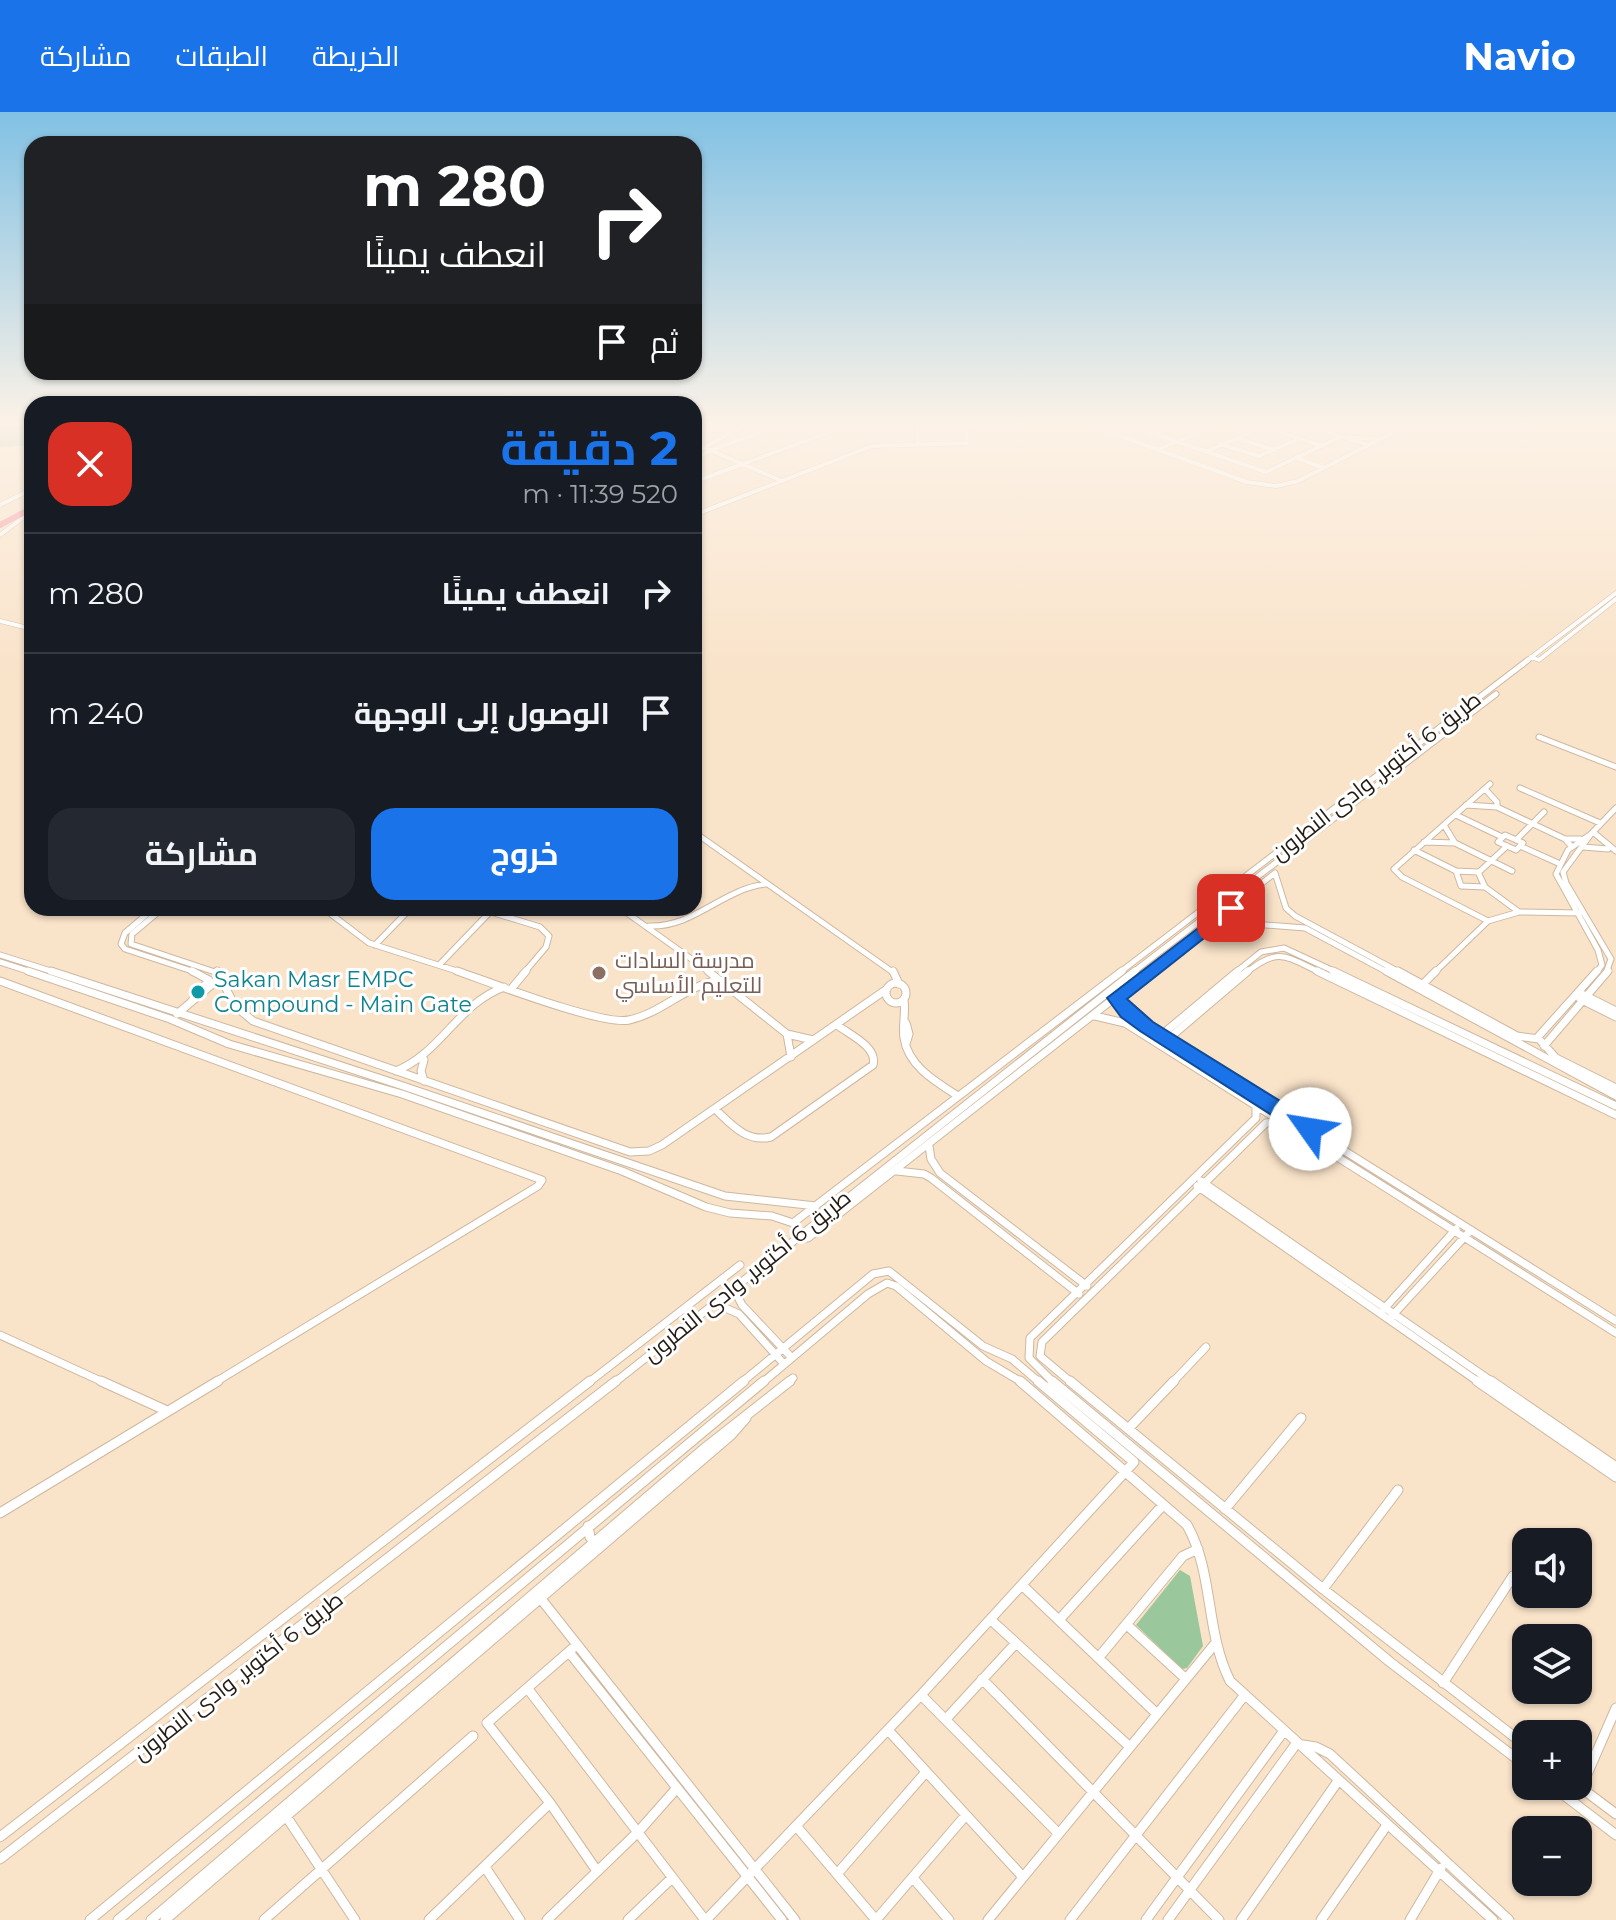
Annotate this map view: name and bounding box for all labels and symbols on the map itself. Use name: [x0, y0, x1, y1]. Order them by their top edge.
street label: طريق 6 أكتوبر, وادى النطرون: [1266, 686, 1486, 866]
pin: [1197, 874, 1265, 942]
place label: مدرسة السادات للتعليم الأساسي: [615, 947, 762, 1002]
marker: مدرسة السادات للتعليم الأساسي: [590, 964, 608, 982]
place label: Sakan Masr EMPC Compound - Main Gate: [214, 966, 472, 1018]
marker: Sakan Masr EMPC Compound - Main Gate: [189, 983, 207, 1001]
position arrow: [1268, 1087, 1352, 1171]
street label: طريق 6 أكتوبر, وادى النطرون: [638, 1184, 856, 1368]
street label: طريق 6 أكتوبر, وادى النطرون: [128, 1586, 348, 1766]

